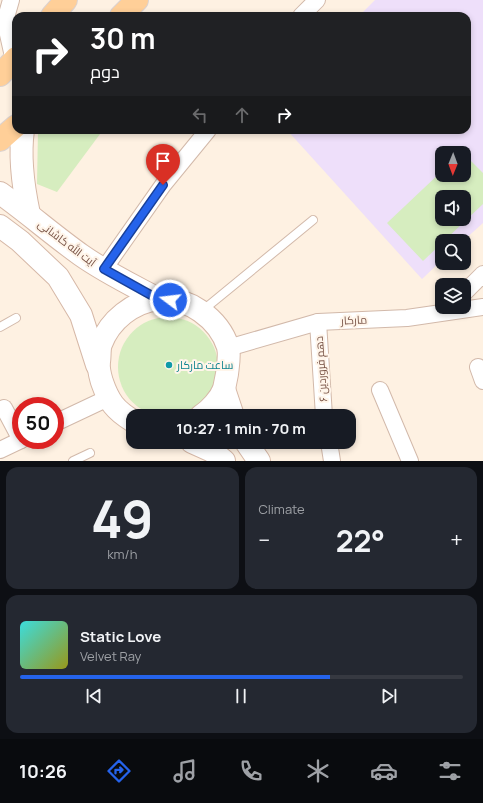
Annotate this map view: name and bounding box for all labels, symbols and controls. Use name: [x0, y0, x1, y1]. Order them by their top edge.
text: 30 m: [90, 19, 155, 57]
icon: right: [24, 28, 76, 80]
text: دوم: [90, 59, 120, 83]
icon: left: [189, 104, 211, 126]
icon: ahead: [231, 104, 253, 126]
icon: right: [273, 104, 295, 126]
pin: [146, 144, 180, 185]
north arrow: [435, 146, 471, 182]
map controls: [435, 146, 471, 314]
icon: arrive: [152, 150, 174, 172]
button: sound: [435, 190, 471, 226]
street label: آیت الله کاشانی: [35, 216, 99, 269]
button: search: [435, 234, 471, 270]
button: layers: [435, 278, 471, 314]
position arrow: [149, 279, 191, 321]
street label: مارکار: [339, 311, 367, 328]
street label: دهم فروردین ۶: [311, 336, 331, 402]
place label: ساعت مارکار: [176, 357, 233, 372]
marker: ساعت مارکار: [164, 360, 174, 370]
speed limit sign: 50: [12, 397, 64, 449]
text: 10:27 · 1 min · 70 m: [176, 418, 306, 439]
text: 49: [91, 483, 154, 554]
text: Climate: [259, 500, 305, 518]
text: 22°: [336, 520, 385, 561]
text: −: [259, 525, 270, 555]
text: +: [450, 525, 463, 555]
text: km/h: [107, 545, 137, 563]
text: Static Love: [80, 626, 161, 647]
text: Velvet Ray: [80, 647, 141, 665]
icon: previous: [83, 685, 105, 707]
icon: pause: [230, 685, 252, 707]
icon: next: [378, 685, 400, 707]
icon: directions: [105, 757, 133, 785]
icon: music: [171, 757, 199, 785]
icon: phone: [237, 757, 265, 785]
icon: climate: [304, 757, 332, 785]
icon: car: [370, 757, 398, 785]
icon: filters: [436, 757, 464, 785]
text: 10:26: [19, 759, 67, 783]

